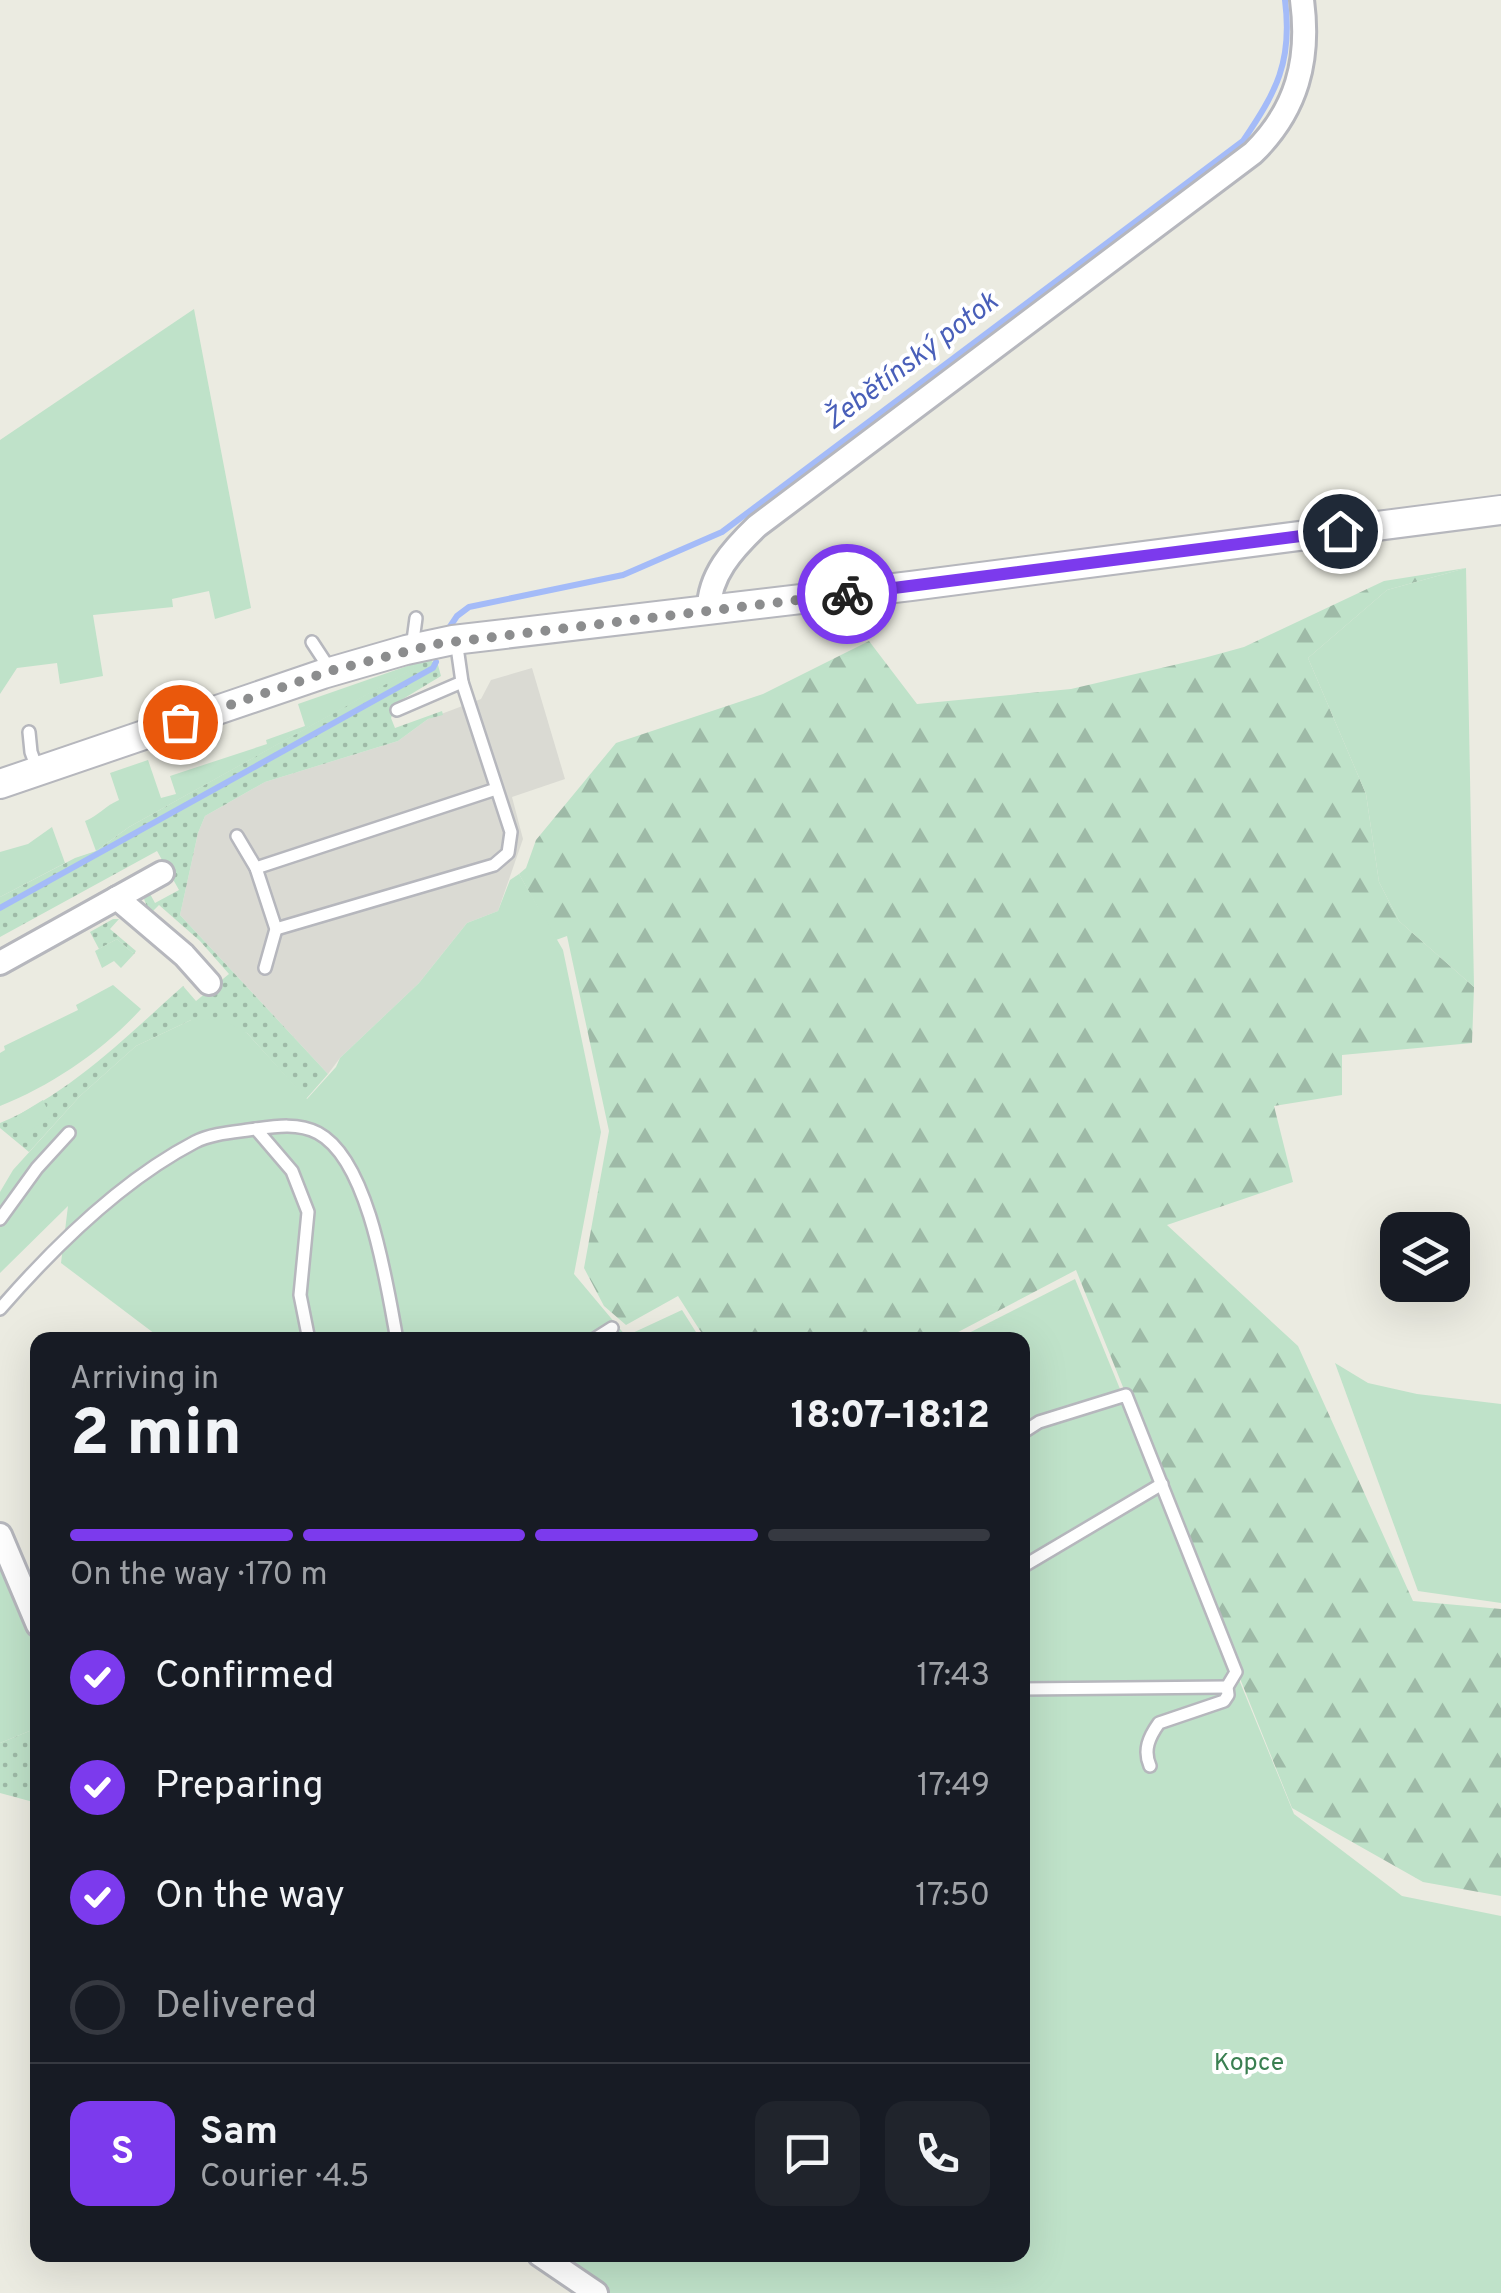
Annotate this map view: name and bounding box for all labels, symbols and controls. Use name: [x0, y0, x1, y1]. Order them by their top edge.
water label: Žebětínský potok: [817, 283, 1007, 439]
pin: [1298, 489, 1383, 574]
icon: home: [1313, 504, 1368, 559]
courier: [797, 544, 897, 644]
icon: bike: [820, 567, 875, 622]
pin: [138, 680, 223, 765]
icon: bag: [153, 695, 208, 750]
map controls: [1380, 1212, 1470, 1302]
button: layers: [1380, 1212, 1470, 1302]
text: Arriving in: [70, 1360, 219, 1400]
text: 18:07–18:12: [791, 1393, 990, 1442]
text: 2 min: [70, 1396, 242, 1478]
text: On the way · 170 m: [70, 1556, 328, 1596]
icon: check: [70, 1650, 125, 1705]
text: Confirmed: [155, 1653, 334, 1702]
text: 17:43: [916, 1657, 990, 1697]
icon: check: [70, 1760, 125, 1815]
text: Preparing: [155, 1763, 324, 1812]
text: 17:49: [917, 1767, 990, 1807]
icon: check: [70, 1870, 125, 1925]
text: On the way: [155, 1873, 345, 1922]
text: 17:50: [915, 1877, 990, 1917]
text: Delivered: [155, 1983, 317, 2032]
park label: Kopce: [1214, 2048, 1284, 2080]
button: chat: [755, 2101, 860, 2206]
button: phone: [885, 2101, 990, 2206]
text: Sam: [200, 2109, 278, 2158]
text: S: [111, 2129, 134, 2178]
text: Courier · 4.5: [200, 2158, 369, 2198]

